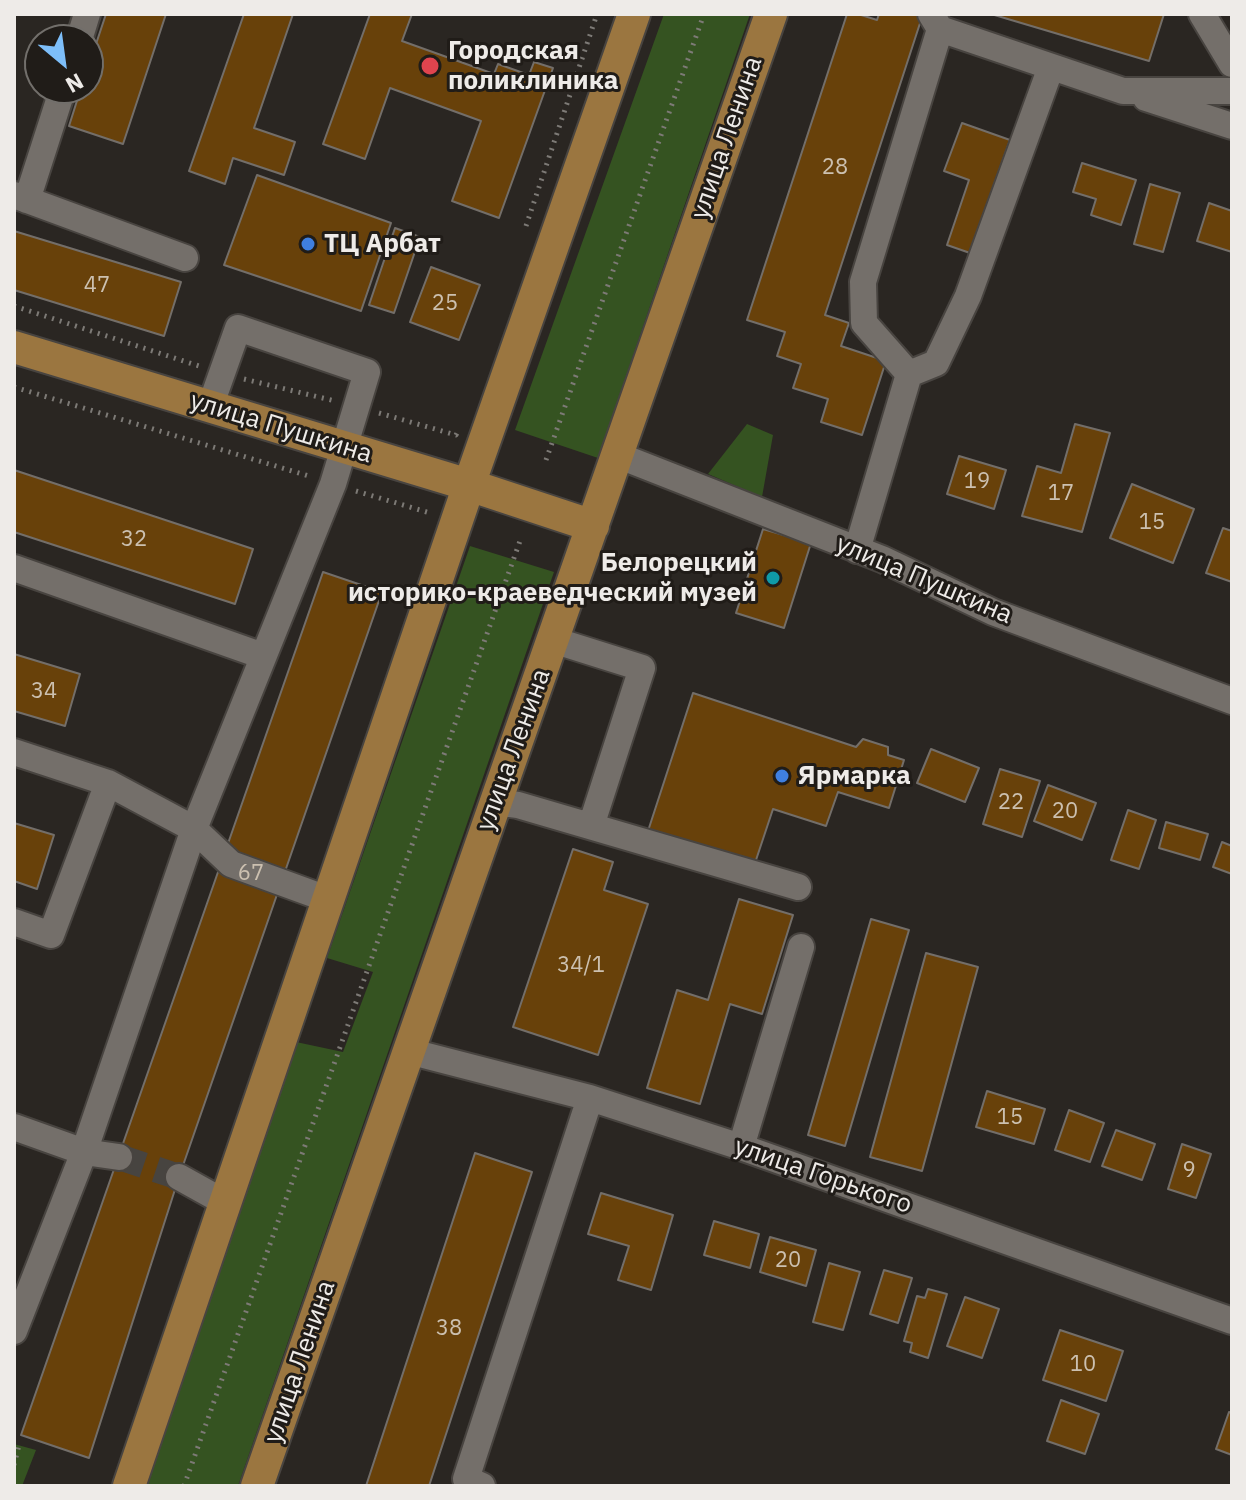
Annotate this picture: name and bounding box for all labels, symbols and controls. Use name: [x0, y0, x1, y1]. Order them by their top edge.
north arrow: [24, 24, 104, 104]
place label: Городская поликлиника: [448, 35, 619, 96]
street label: улица Ленина: [685, 53, 769, 223]
marker: Городская поликлиника: [419, 55, 441, 77]
text: N: [61, 67, 89, 100]
house number: 28: [822, 155, 848, 181]
place label: ТЦ Арбат: [324, 228, 441, 260]
marker: ТЦ Арбат: [299, 235, 317, 253]
house number: 47: [84, 273, 110, 299]
house number: 25: [432, 291, 458, 317]
street label: улица Пушкина: [186, 386, 376, 470]
house number: 19: [964, 469, 990, 495]
house number: 17: [1048, 481, 1074, 507]
house number: 15: [1139, 510, 1165, 536]
house number: 32: [121, 527, 147, 553]
street label: улица Пушкина: [831, 529, 1017, 631]
place label: Белорецкий историко-краеведческий музей: [348, 547, 757, 608]
marker: Белорецкий историко-краеведческий музей: [764, 569, 782, 587]
street label: улица Ленина: [470, 665, 558, 835]
house number: 34: [31, 679, 57, 705]
place label: Ярмарка: [798, 760, 911, 792]
marker: Ярмарка: [773, 767, 791, 785]
house number: 22: [998, 790, 1024, 816]
house number: 20: [1052, 799, 1078, 825]
house number: 67: [238, 861, 264, 887]
house number: 34/1: [557, 953, 605, 979]
house number: 15: [997, 1105, 1023, 1131]
street label: улица Горького: [730, 1131, 916, 1221]
house number: 9: [1182, 1158, 1196, 1184]
house number: 20: [775, 1248, 801, 1274]
street label: улица Ленина: [258, 1277, 342, 1447]
house number: 38: [436, 1316, 462, 1342]
house number: 10: [1070, 1352, 1096, 1378]

